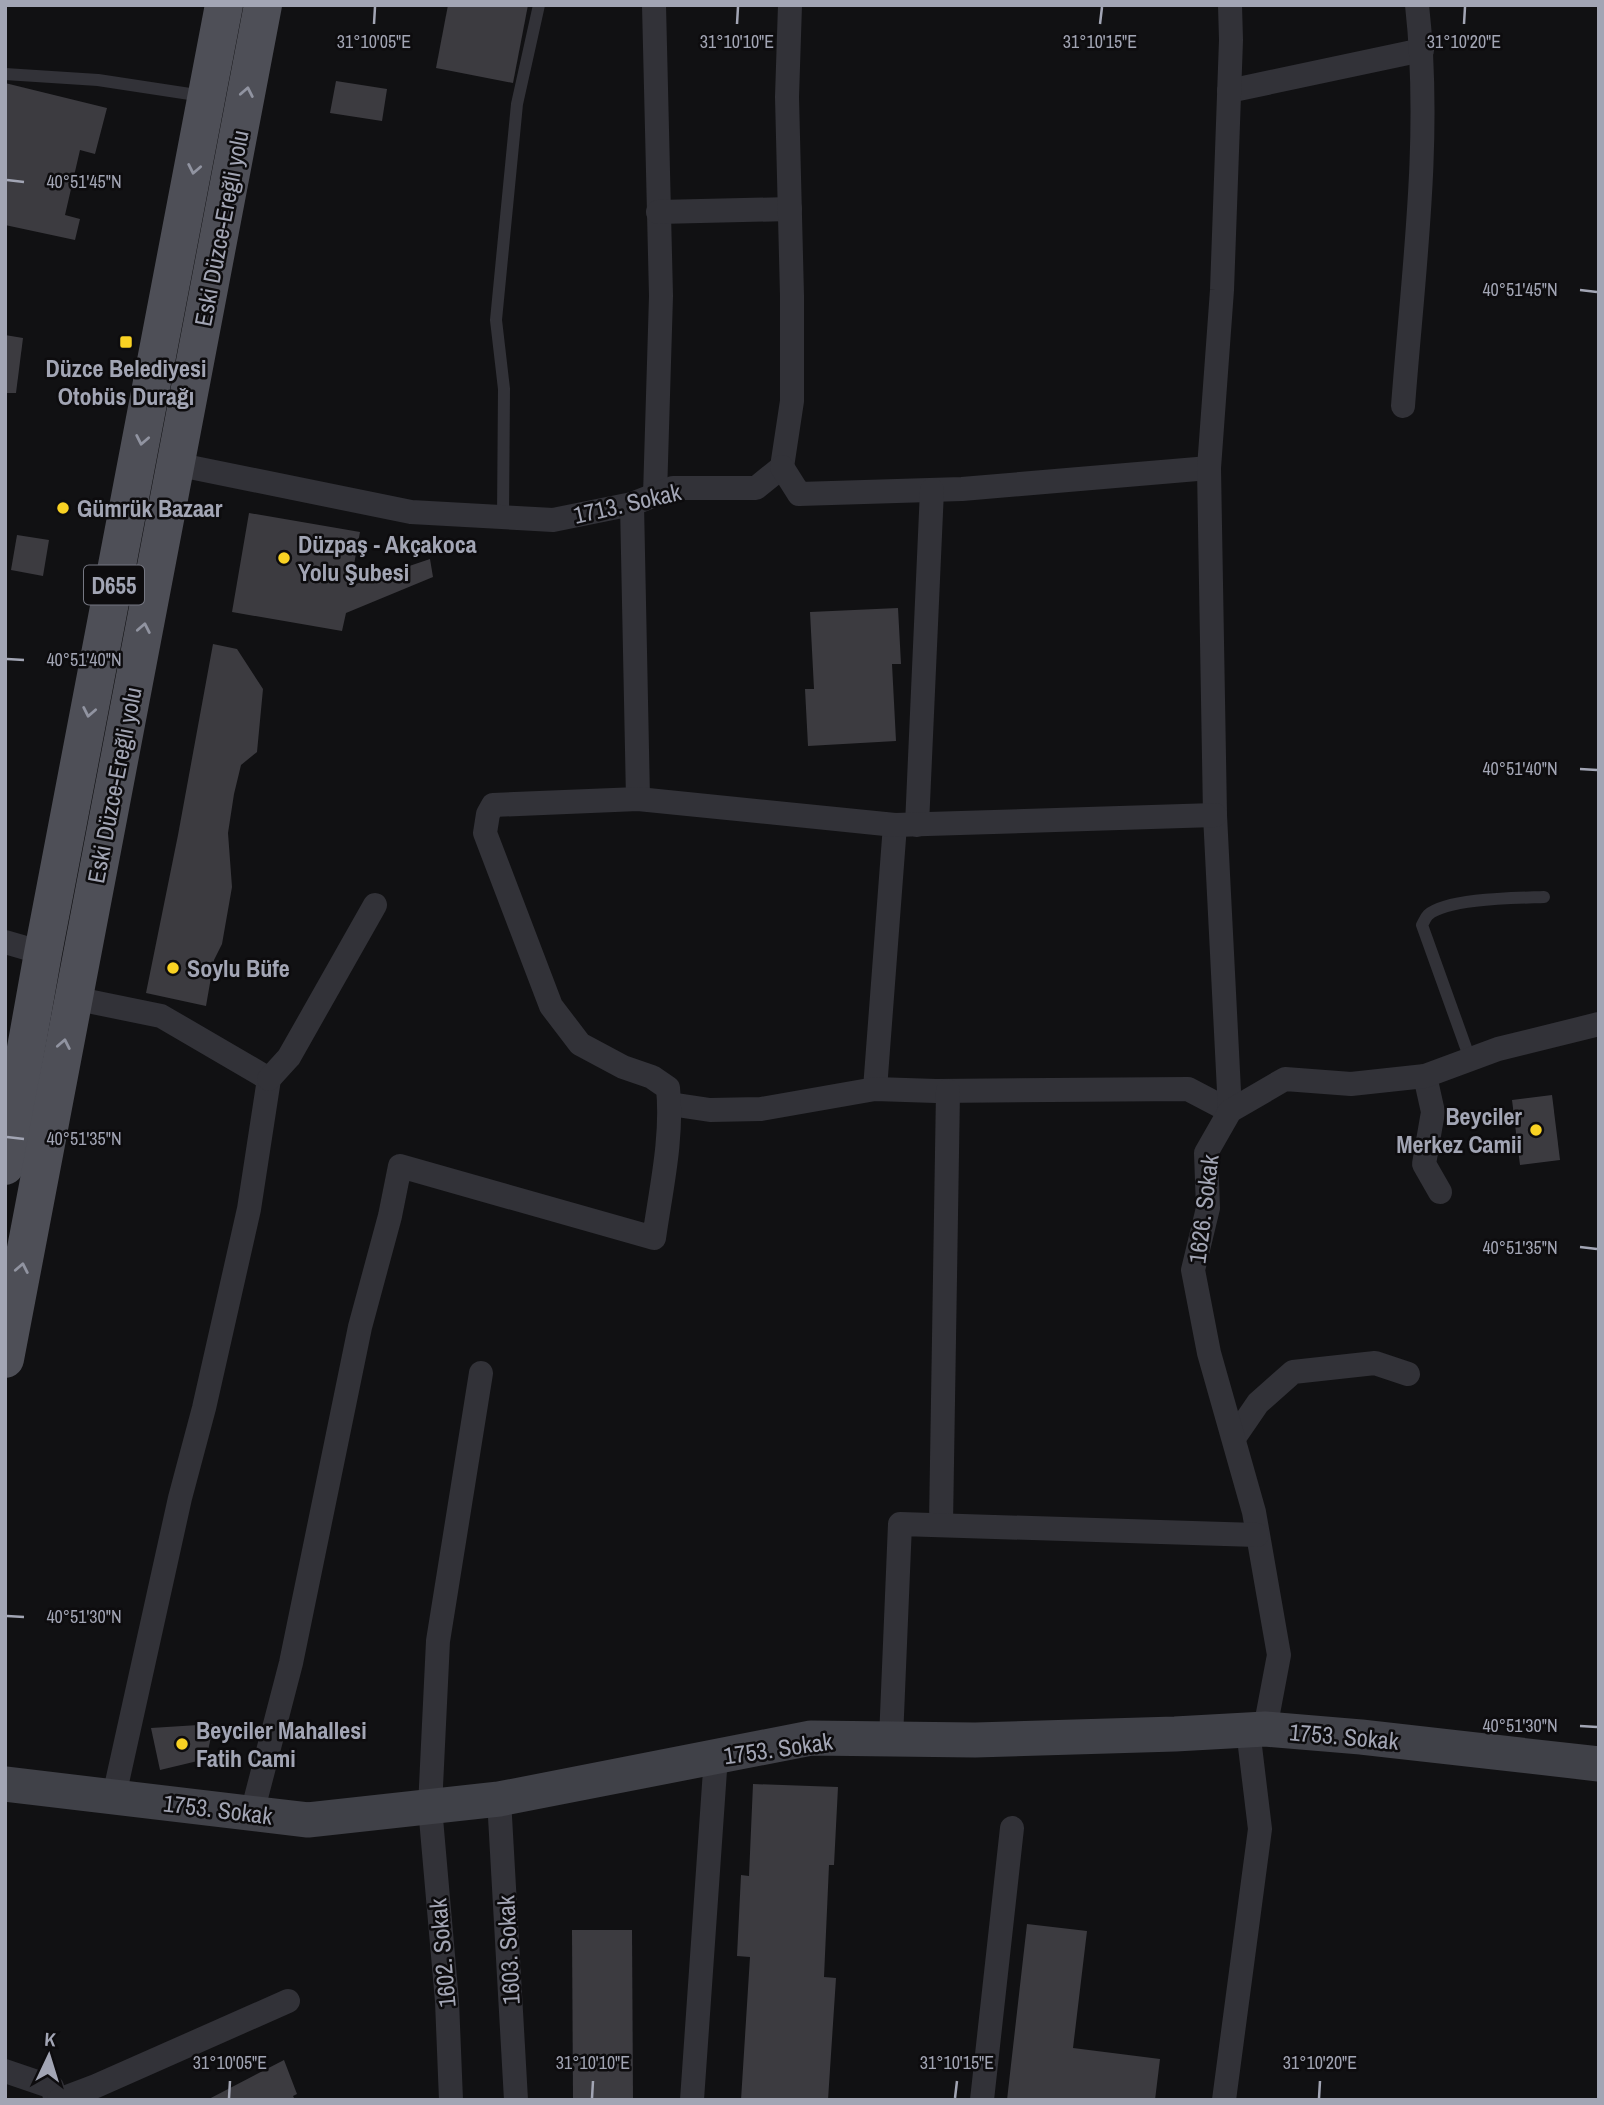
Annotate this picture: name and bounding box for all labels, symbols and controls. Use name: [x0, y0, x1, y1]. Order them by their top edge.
text: 31°10'05"E: [337, 29, 411, 54]
text: 31°10'10"E: [700, 29, 774, 54]
text: 31°10'15"E: [1063, 29, 1137, 54]
text: 31°10'20"E: [1427, 29, 1501, 54]
one-way arrow: [239, 86, 254, 98]
street label: Eski Düzce-Ereğli yolu: [186, 127, 256, 329]
one-way arrow: [187, 163, 202, 175]
text: 40°51'45"N: [46, 169, 122, 194]
text: 40°51'45"N: [1482, 277, 1558, 302]
marker: Düzce Belediyesi Otobüs Durağı: [118, 334, 134, 350]
place label: Düzce Belediyesi Otobüs Durağı: [46, 352, 206, 412]
one-way arrow: [135, 434, 150, 446]
street label: 1713. Sokak: [570, 475, 684, 531]
place label: Gümrük Bazaar: [77, 492, 223, 524]
marker: Gümrük Bazaar: [55, 500, 71, 516]
place label: Düzpaş - Akçakoca Yolu Şubesi: [298, 528, 477, 588]
marker: Düzpaş - Akçakoca Yolu Şubesi: [276, 550, 292, 566]
road number: D655: [84, 566, 144, 604]
one-way arrow: [136, 622, 151, 634]
text: 40°51'40"N: [46, 647, 122, 672]
street label: Eski Düzce-Ereğli yolu: [79, 684, 149, 886]
one-way arrow: [83, 706, 98, 718]
text: 40°51'40"N: [1482, 756, 1558, 781]
place label: Soylu Büfe: [187, 952, 290, 984]
marker: Soylu Büfe: [165, 960, 181, 976]
one-way arrow: [56, 1038, 71, 1050]
place label: Beyciler Merkez Camii: [1396, 1100, 1522, 1160]
marker: Beyciler Merkez Camii: [1528, 1122, 1544, 1138]
text: 40°51'35"N: [46, 1126, 122, 1151]
street label: 1626. Sokak: [1180, 1153, 1226, 1265]
text: 40°51'35"N: [1482, 1235, 1558, 1260]
one-way arrow: [14, 1262, 29, 1274]
text: 40°51'30"N: [46, 1604, 122, 1629]
text: 40°51'30"N: [1482, 1713, 1558, 1738]
place label: Beyciler Mahallesi Fatih Cami: [196, 1714, 367, 1774]
street label: 1753. Sokak: [1288, 1715, 1400, 1757]
street label: 1753. Sokak: [722, 1725, 835, 1771]
marker: Beyciler Mahallesi Fatih Cami: [174, 1736, 190, 1752]
street label: 1753. Sokak: [162, 1786, 274, 1832]
street label: 1603. Sokak: [489, 1894, 527, 2005]
street label: 1602. Sokak: [421, 1897, 463, 2009]
north arrow: [14, 2021, 84, 2091]
text: K: [44, 2026, 57, 2052]
text: 31°10'05"E: [193, 2050, 267, 2075]
text: 31°10'10"E: [556, 2050, 630, 2075]
text: 31°10'15"E: [920, 2050, 994, 2075]
text: 31°10'20"E: [1283, 2050, 1357, 2075]

